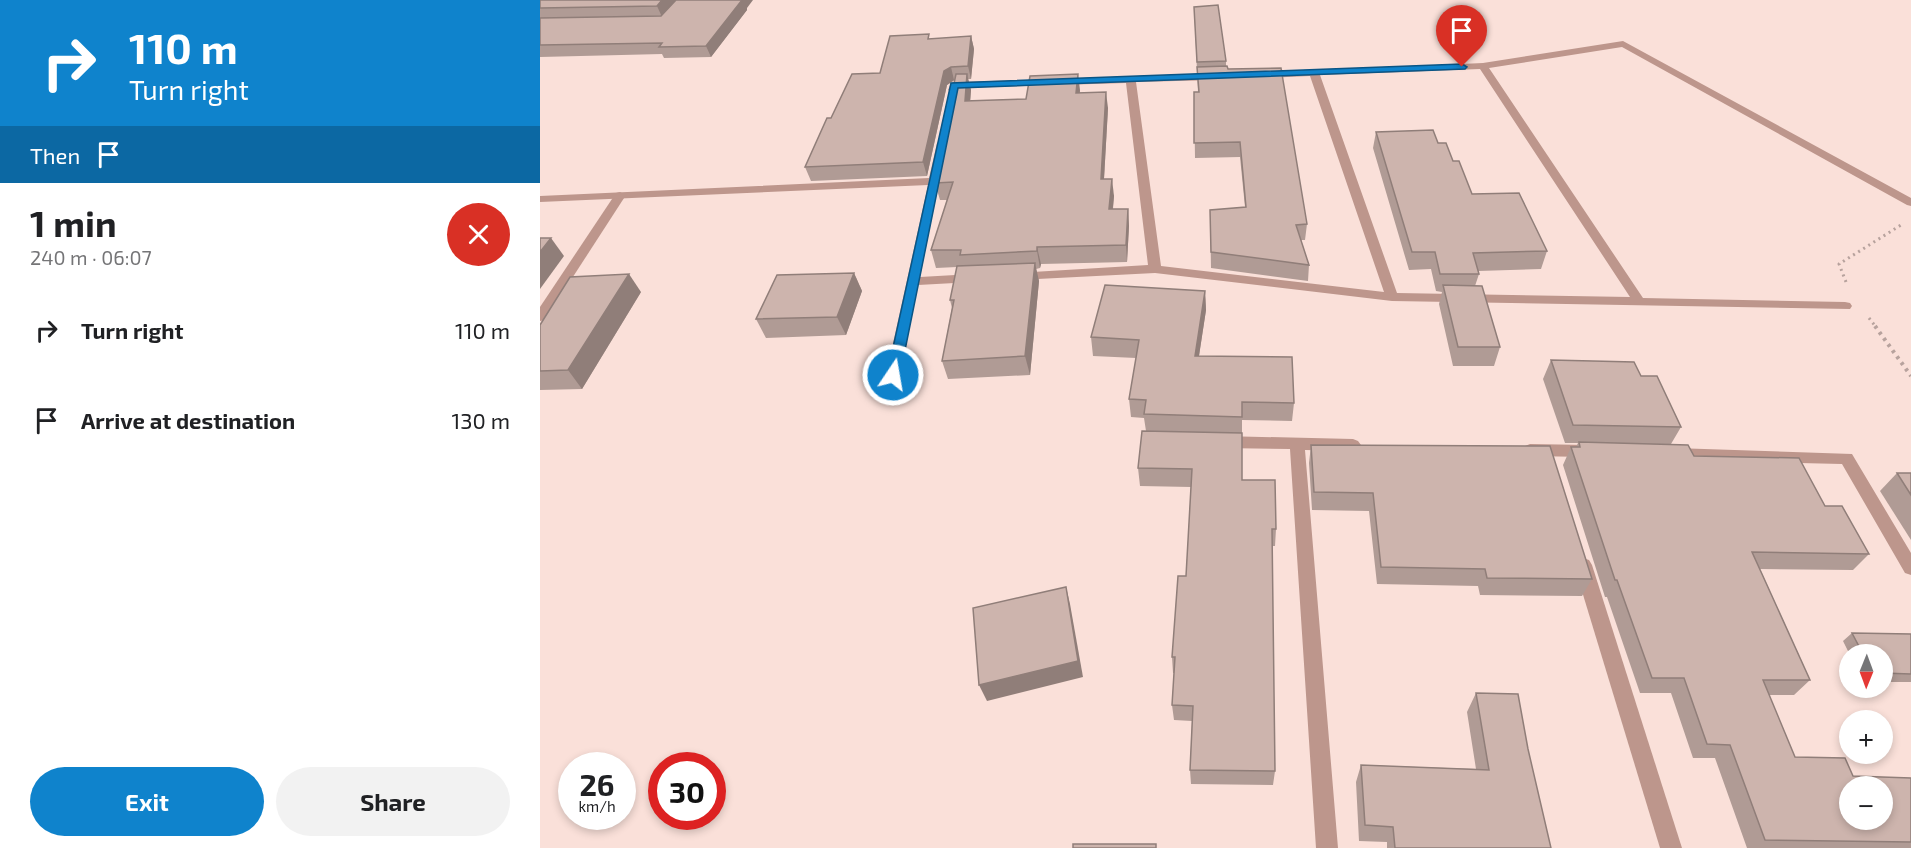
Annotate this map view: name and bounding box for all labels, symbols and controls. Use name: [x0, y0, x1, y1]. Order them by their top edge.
pin: [1436, 5, 1487, 67]
icon: arrive: [1445, 14, 1478, 47]
text: 110 m: [129, 22, 238, 72]
icon: right: [30, 24, 108, 102]
text: Turn right: [129, 73, 249, 105]
icon: arrive: [92, 138, 125, 171]
text: Then: [30, 142, 80, 168]
text: 1 min: [30, 201, 117, 244]
button: close: [447, 203, 510, 266]
text: 240 m · 06:07: [30, 245, 152, 269]
icon: right: [30, 314, 63, 347]
text: Turn right: [81, 317, 183, 343]
text: 110 m: [455, 317, 510, 343]
position arrow: [861, 343, 925, 407]
icon: arrive: [30, 404, 63, 437]
text: Arrive at destination: [81, 407, 295, 433]
text: 130 m: [452, 407, 510, 433]
north arrow: [1839, 644, 1893, 698]
map controls: [1839, 644, 1893, 830]
button: +: [1839, 710, 1893, 764]
speed limit sign: 30: [648, 752, 726, 830]
text: 26: [579, 766, 615, 802]
button: Exit: [30, 767, 264, 836]
button: Share: [276, 767, 510, 836]
button: −: [1839, 776, 1893, 830]
text: km/h: [578, 797, 616, 815]

